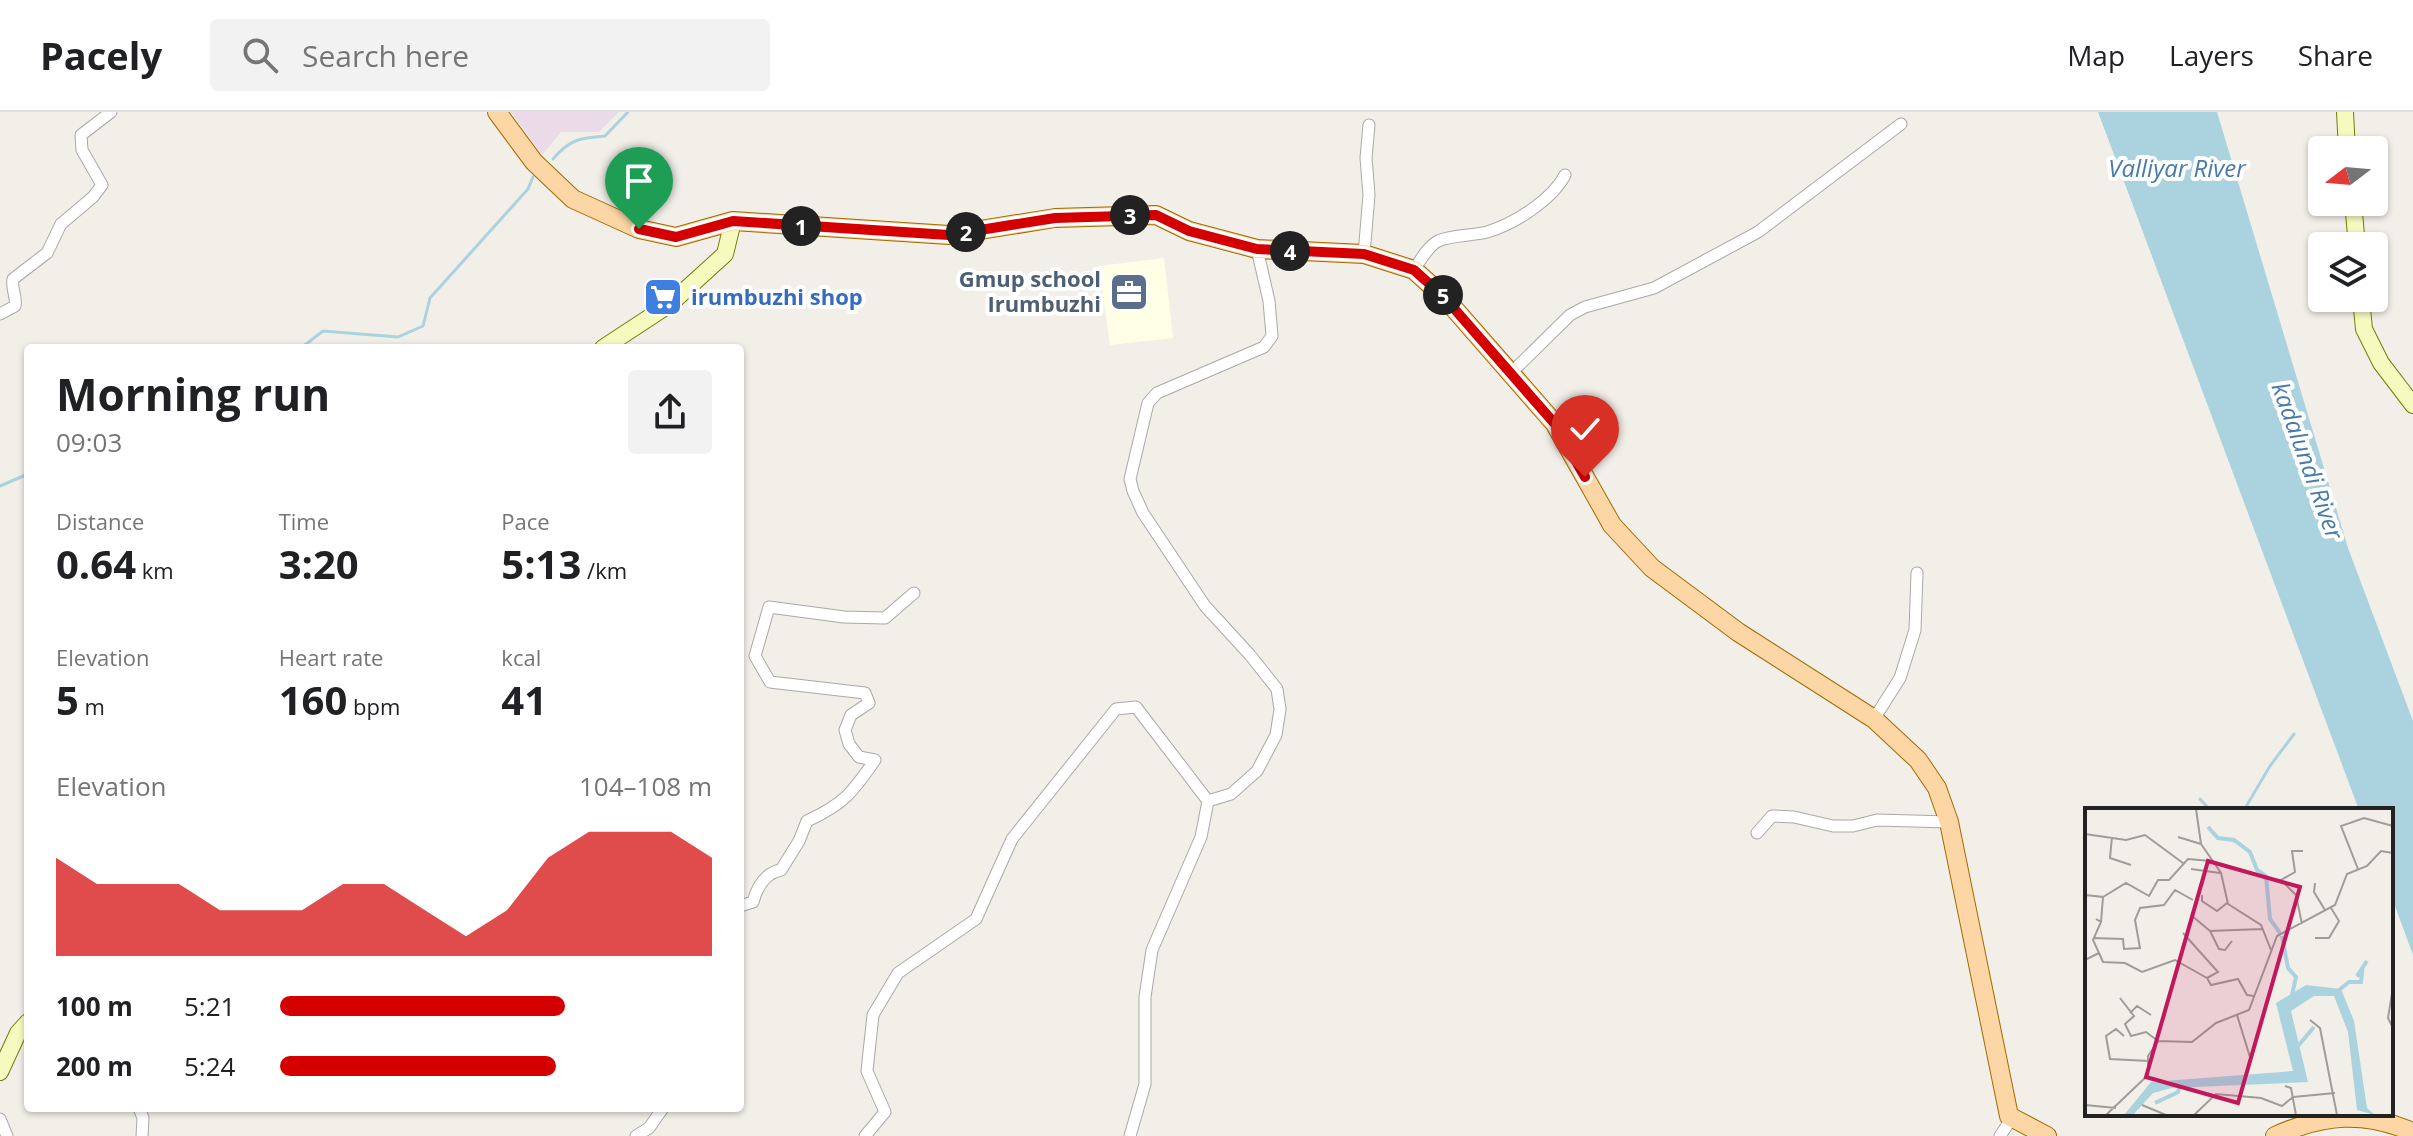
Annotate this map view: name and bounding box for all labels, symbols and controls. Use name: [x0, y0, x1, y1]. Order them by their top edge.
search box: [210, 19, 770, 91]
text: Pacely: [40, 29, 162, 81]
icon: search: [238, 33, 282, 77]
text: Search here: [302, 35, 469, 76]
text: Map: [2067, 36, 2125, 74]
text: Layers: [2169, 36, 2254, 74]
text: Share: [2298, 36, 2373, 74]
north arrow: [2308, 136, 2388, 216]
map controls: [2308, 136, 2388, 312]
pin: [605, 147, 673, 229]
water label: Valliyar River: [2108, 151, 2247, 184]
icon: arrive: [617, 159, 661, 203]
pin: 3: [1110, 195, 1150, 235]
text: 3: [1124, 200, 1136, 230]
pin: 1: [781, 206, 821, 246]
text: 1: [795, 211, 807, 241]
pin: 2: [946, 212, 986, 252]
text: 2: [960, 217, 972, 247]
pin: 4: [1270, 231, 1310, 271]
button: layers: [2308, 232, 2388, 312]
text: 4: [1284, 236, 1296, 266]
place label: Gmup school Irumbuzhi: [959, 263, 1101, 318]
office icon: Gmup school Irumbuzhi: [1108, 271, 1150, 313]
pin: 5: [1423, 275, 1463, 315]
supermarket icon: irumbuzhi shop: [642, 276, 684, 318]
text: 5: [1437, 280, 1449, 310]
place label: irumbuzhi shop: [691, 281, 863, 311]
text: Morning run: [56, 364, 330, 424]
button: share: [628, 370, 712, 454]
water label: kadalundi River: [2265, 377, 2353, 545]
pin: [1551, 395, 1619, 477]
icon: check: [1563, 407, 1607, 451]
text: 09:03: [56, 424, 122, 460]
text: Distance: [56, 506, 144, 536]
text: Time: [279, 506, 329, 536]
text: Pace: [501, 506, 550, 536]
text: 0.64: [56, 536, 136, 591]
text: 3:20: [279, 536, 359, 591]
text: 5:13: [501, 536, 581, 591]
text: km: [136, 555, 174, 585]
text: /km: [581, 555, 627, 585]
text: Elevation: [56, 642, 149, 672]
text: Heart rate: [279, 642, 383, 672]
text: kcal: [501, 642, 541, 672]
text: 5: [56, 672, 79, 727]
text: 160: [279, 672, 347, 727]
text: 41: [501, 672, 547, 727]
text: m: [79, 691, 105, 721]
text: bpm: [347, 691, 400, 721]
text: Elevation: [56, 768, 166, 804]
text: 104–108 m: [579, 768, 712, 804]
inset map: [2085, 808, 2393, 1116]
text: 100 m: [56, 988, 133, 1024]
text: 5:21: [184, 988, 235, 1024]
text: 200 m: [56, 1048, 133, 1084]
text: 5:24: [184, 1048, 235, 1084]

